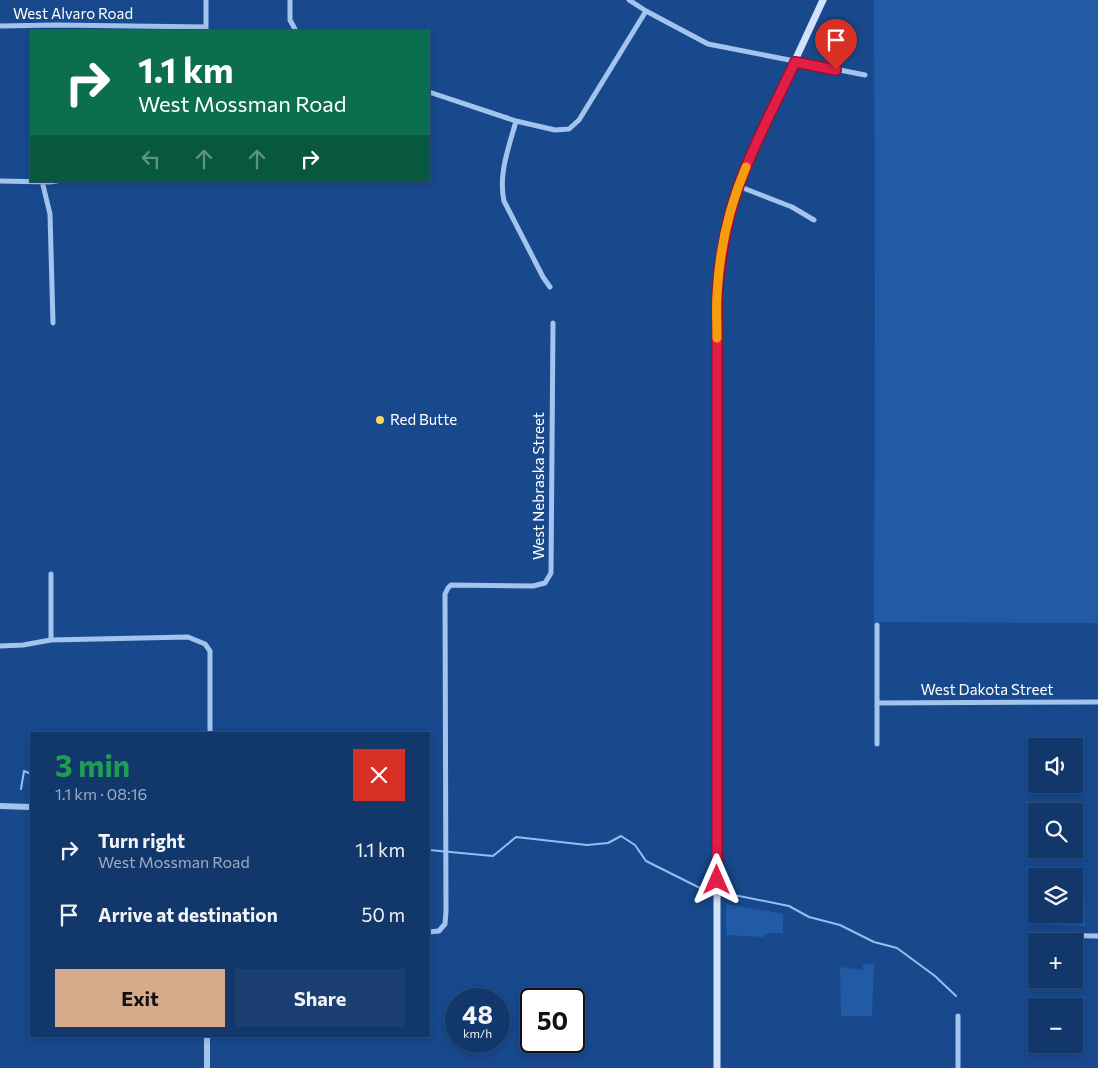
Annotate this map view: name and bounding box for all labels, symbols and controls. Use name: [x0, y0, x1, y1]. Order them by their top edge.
street label: West Alvaro Road: [13, 4, 133, 22]
pin: [815, 19, 857, 70]
icon: arrive: [822, 26, 850, 54]
text: 1.1 km: [138, 47, 234, 90]
icon: right: [55, 50, 120, 115]
text: West Mossman Road: [138, 90, 347, 117]
icon: left: [137, 145, 165, 173]
icon: ahead: [190, 145, 218, 173]
icon: ahead: [243, 145, 271, 173]
icon: right: [296, 145, 324, 173]
place label: Red Butte: [390, 410, 457, 428]
street label: West Nebraska Street: [529, 412, 547, 560]
marker: Red Butte: [374, 414, 386, 426]
street label: West Dakota Street: [921, 680, 1053, 698]
map controls: [1028, 738, 1083, 1053]
button: sound: [1028, 738, 1083, 793]
text: 3 min: [55, 746, 130, 783]
button: close: [353, 749, 405, 801]
text: 1.1 km · 08:16: [55, 784, 147, 803]
button: search: [1028, 803, 1083, 858]
text: Turn right: [98, 829, 185, 852]
icon: right: [55, 836, 83, 864]
text: 1.1 km: [355, 838, 405, 861]
text: West Mossman Road: [98, 852, 250, 871]
position arrow: [690, 853, 742, 905]
button: layers: [1028, 868, 1083, 923]
icon: arrive: [55, 901, 83, 929]
text: Arrive at destination: [98, 903, 278, 926]
text: 50 m: [361, 903, 405, 926]
button: +: [1028, 933, 1083, 988]
button: Exit: [55, 969, 225, 1027]
button: Share: [235, 969, 405, 1027]
speed limit sign: 50: [520, 988, 585, 1053]
button: −: [1028, 998, 1083, 1053]
text: 48: [462, 999, 493, 1029]
text: km/h: [463, 1026, 492, 1040]

